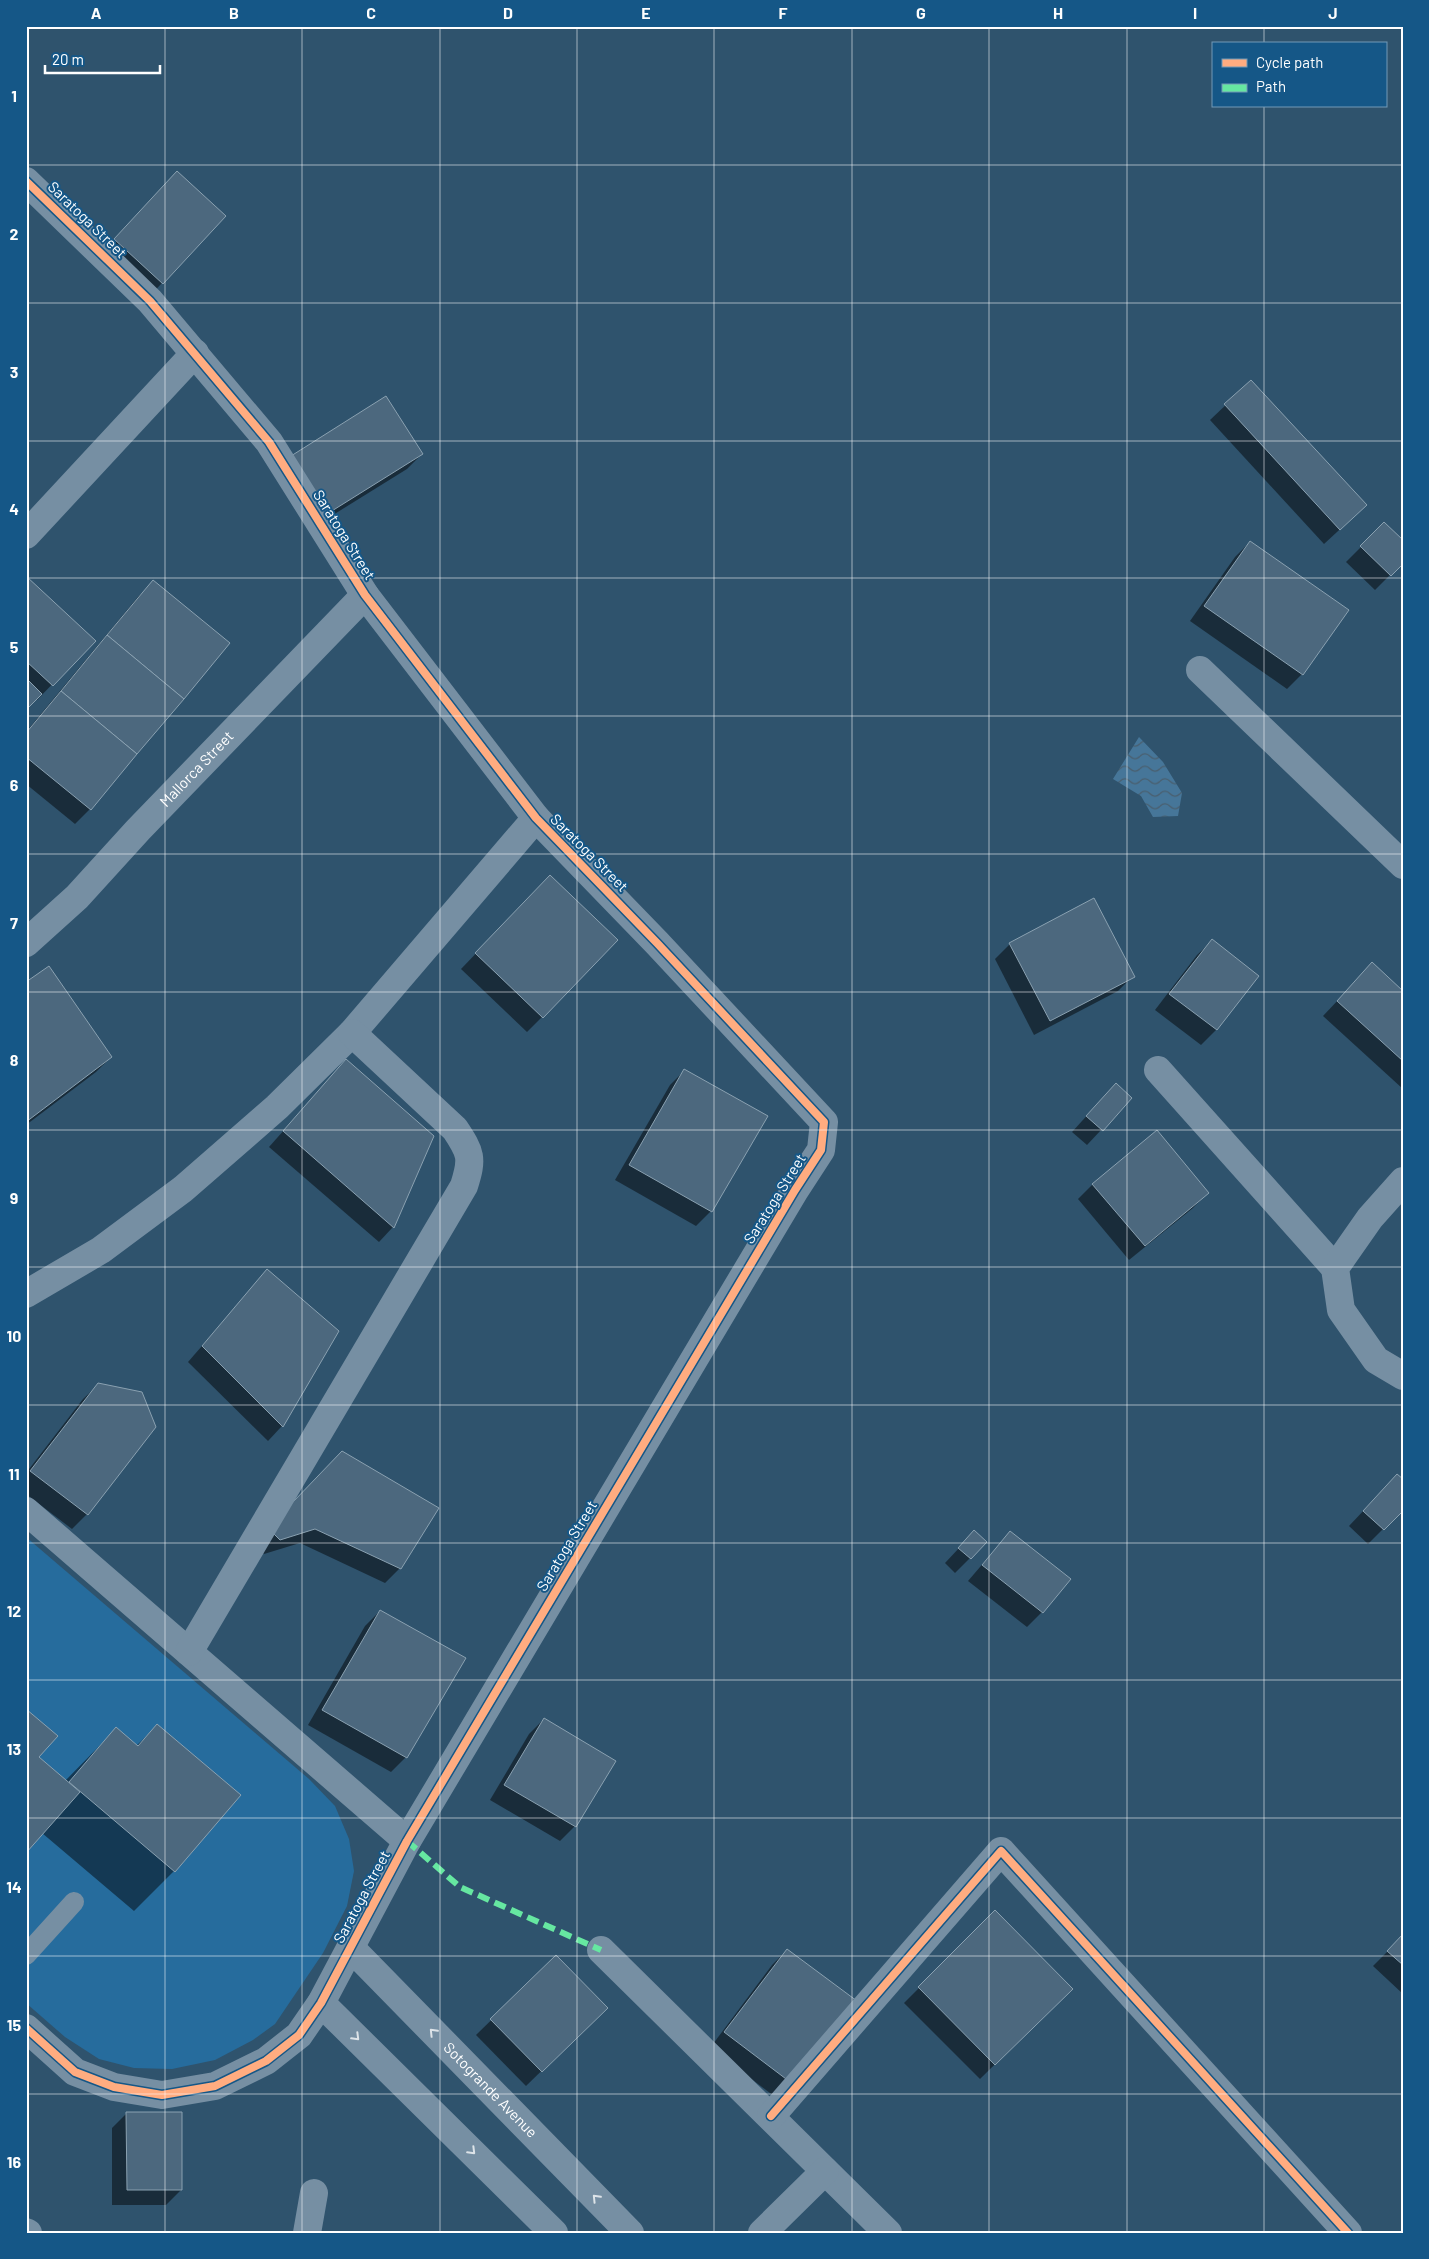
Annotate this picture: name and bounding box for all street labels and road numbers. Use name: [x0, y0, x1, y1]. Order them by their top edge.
street label: Saratoga Street: [45, 177, 131, 261]
street label: Saratoga Street: [310, 486, 380, 583]
street label: Mallorca Street: [155, 727, 237, 810]
street label: Saratoga Street: [547, 810, 632, 895]
street label: Saratoga Street: [739, 1150, 809, 1247]
street label: Saratoga Street: [532, 1497, 600, 1594]
street label: Saratoga Street: [329, 1847, 393, 1946]
street label: Sotogrande Avenue: [440, 2038, 542, 2141]

